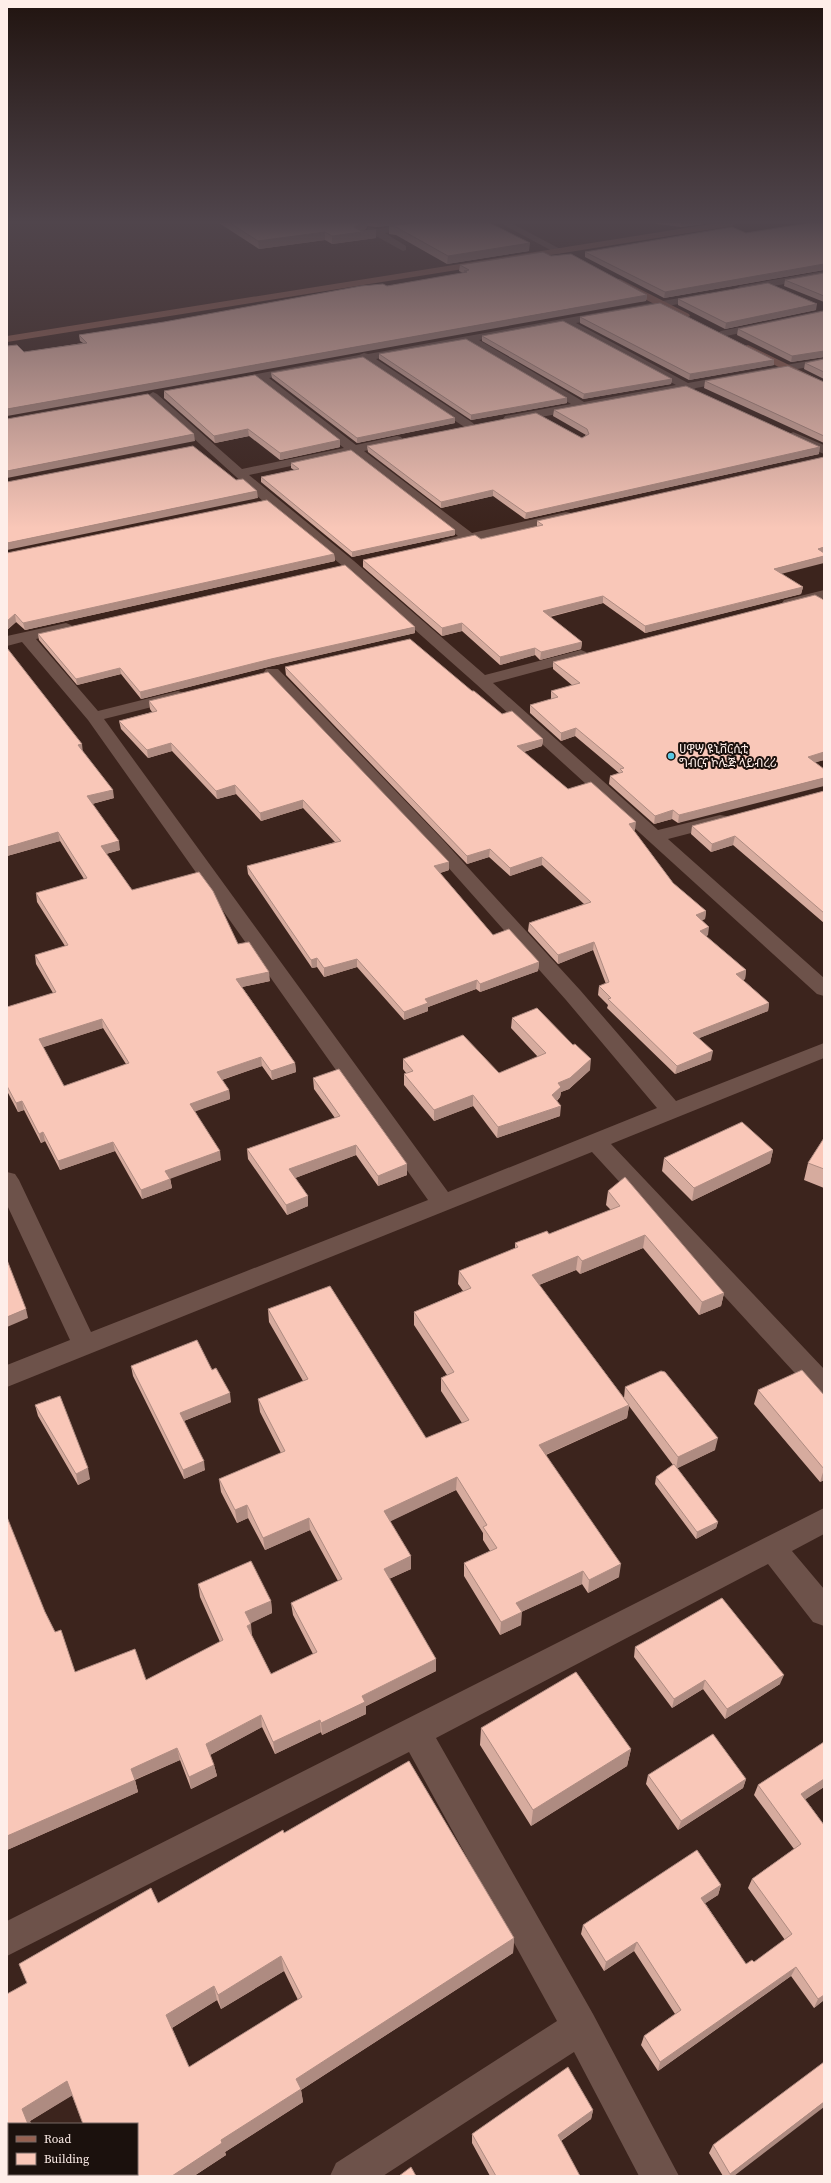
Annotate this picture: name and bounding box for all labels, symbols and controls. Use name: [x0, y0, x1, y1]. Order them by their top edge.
place label: ሀዋሣ ዩኒቨርሲቲ ግብርና ኮሌጅ ላይብረሪ: [679, 741, 777, 771]
marker: ሀዋሣ ዩኒቨርሲቲ ግብርና ኮሌጅ ላይብረሪ: [666, 751, 676, 761]
legend: [8, 2123, 138, 2175]
text: Road: [44, 2131, 71, 2147]
text: Building: [44, 2151, 89, 2167]

